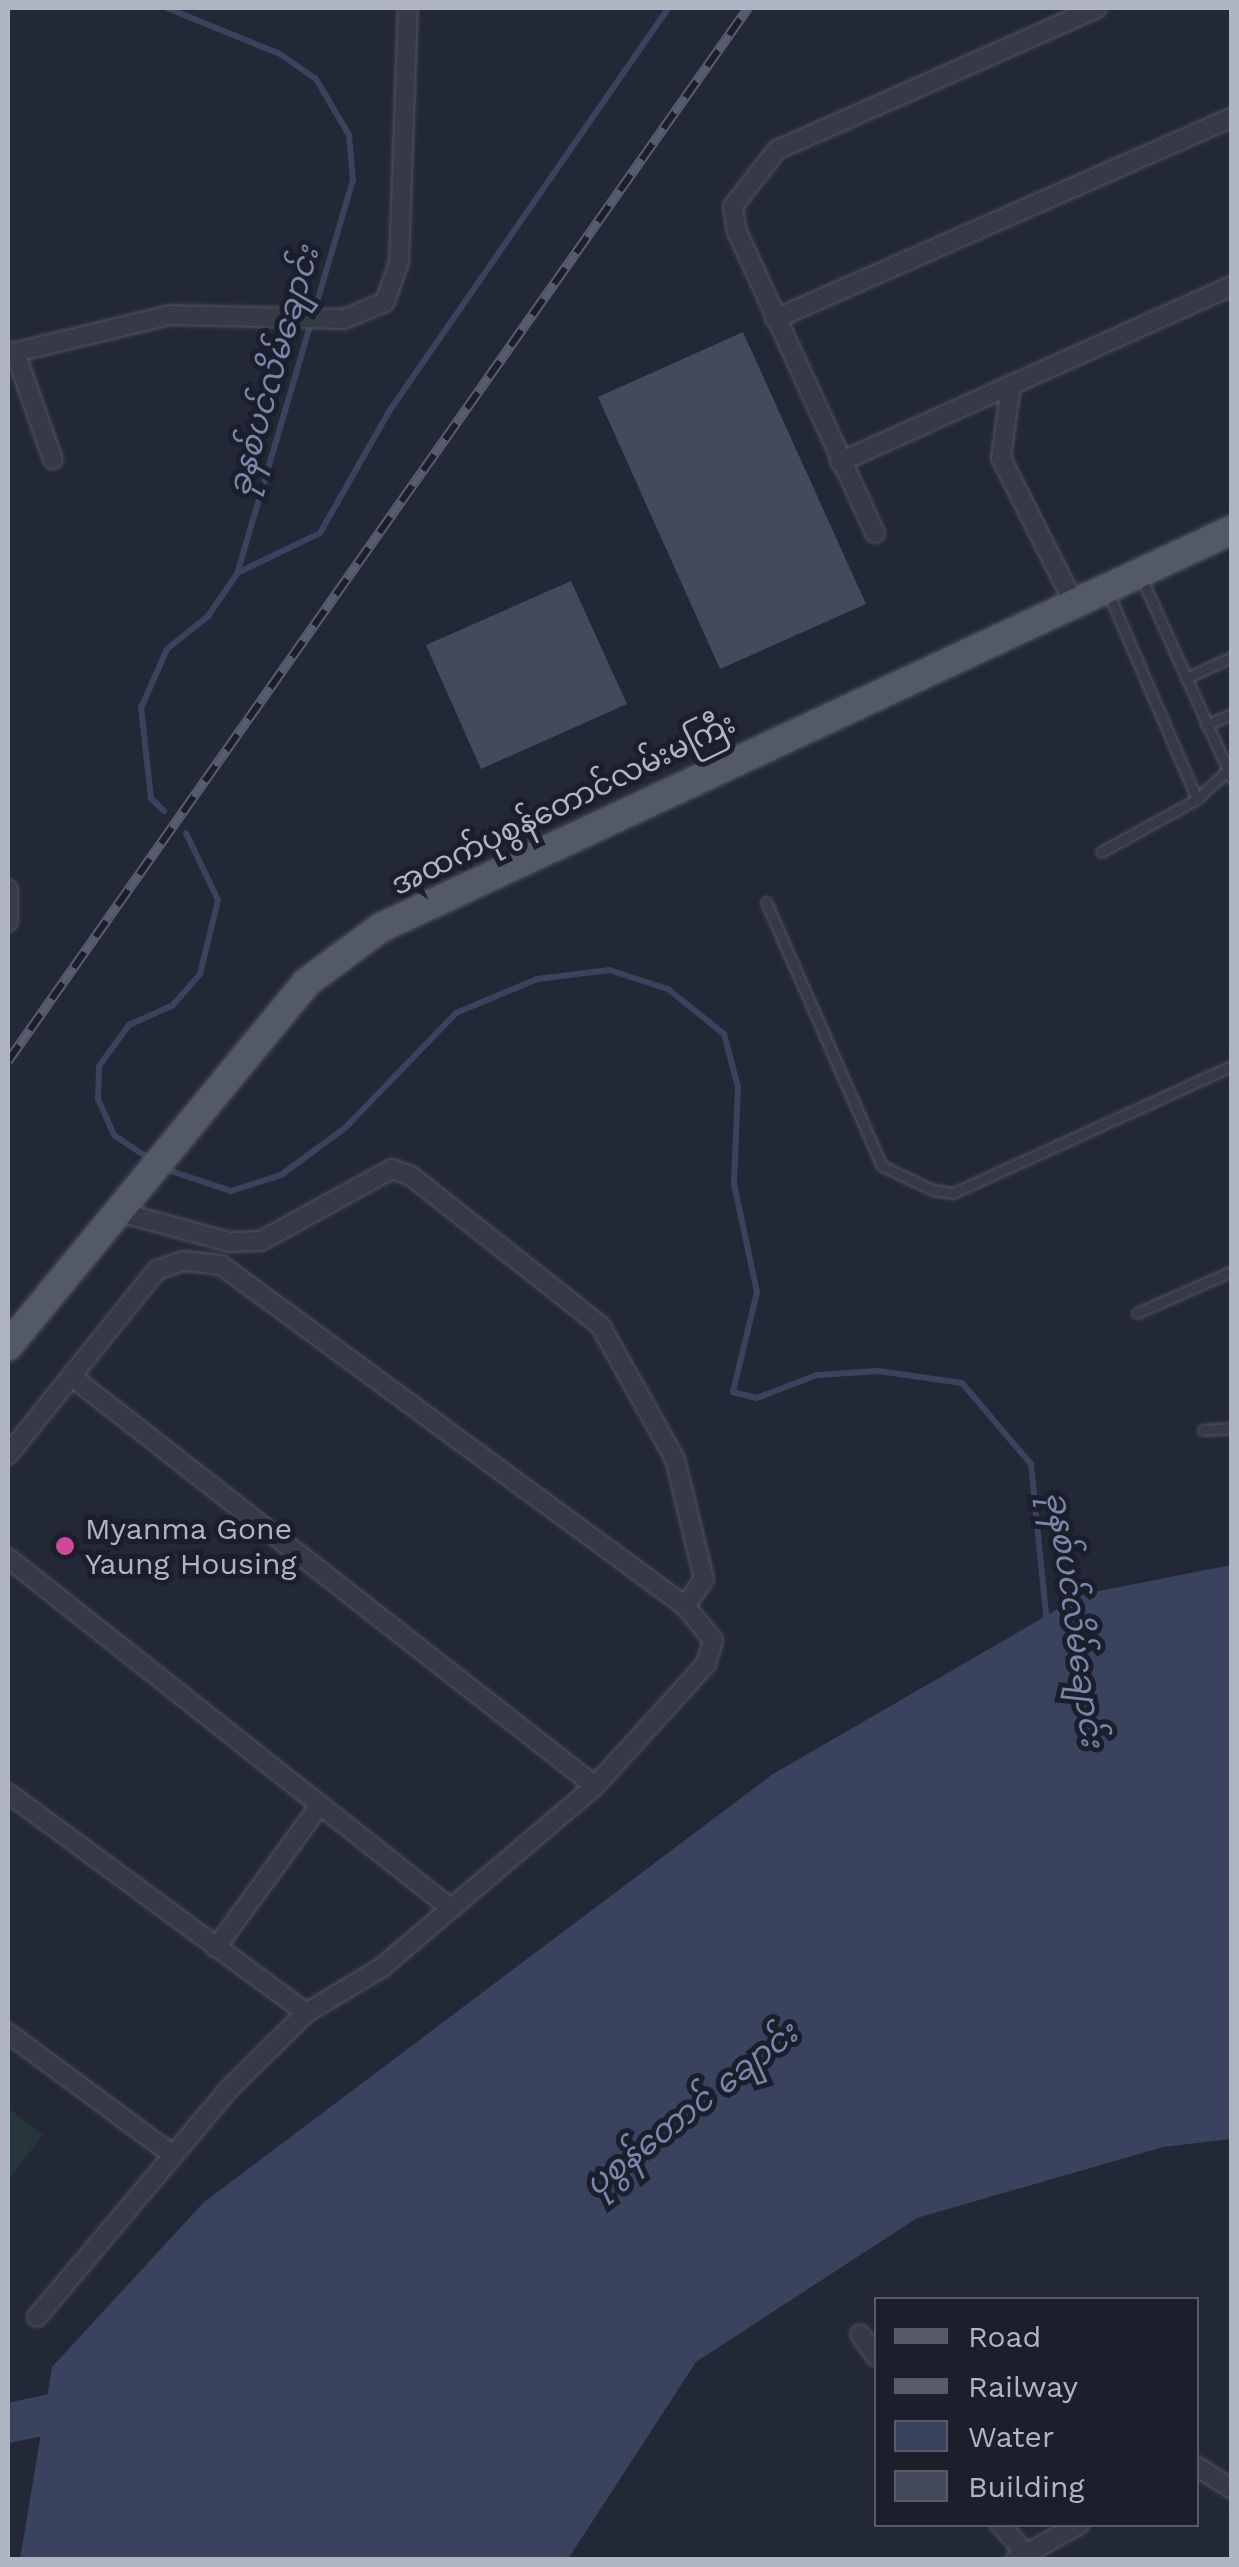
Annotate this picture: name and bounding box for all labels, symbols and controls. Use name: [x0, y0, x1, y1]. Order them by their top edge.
water label: ခုနစ်ပင်လိမ်ချောင်း: [219, 242, 327, 500]
street label: အထက်ပုစွန်တောင်လမ်းမကြီး: [385, 705, 741, 903]
water label: ခုနစ်ပင်လိမ်ချောင်း: [1038, 1489, 1112, 1749]
place label: Myanma Gone Yaung Housing: [85, 1511, 296, 1582]
marker: Myanma Gone Yaung Housing: [54, 1535, 76, 1557]
water label: ပုစွန်တောင် ချောင်း: [577, 2014, 805, 2204]
legend: [874, 2297, 1199, 2527]
text: Road: [968, 2319, 1041, 2354]
text: Railway: [968, 2369, 1078, 2404]
text: Water: [968, 2419, 1054, 2454]
text: Building: [968, 2469, 1085, 2504]

